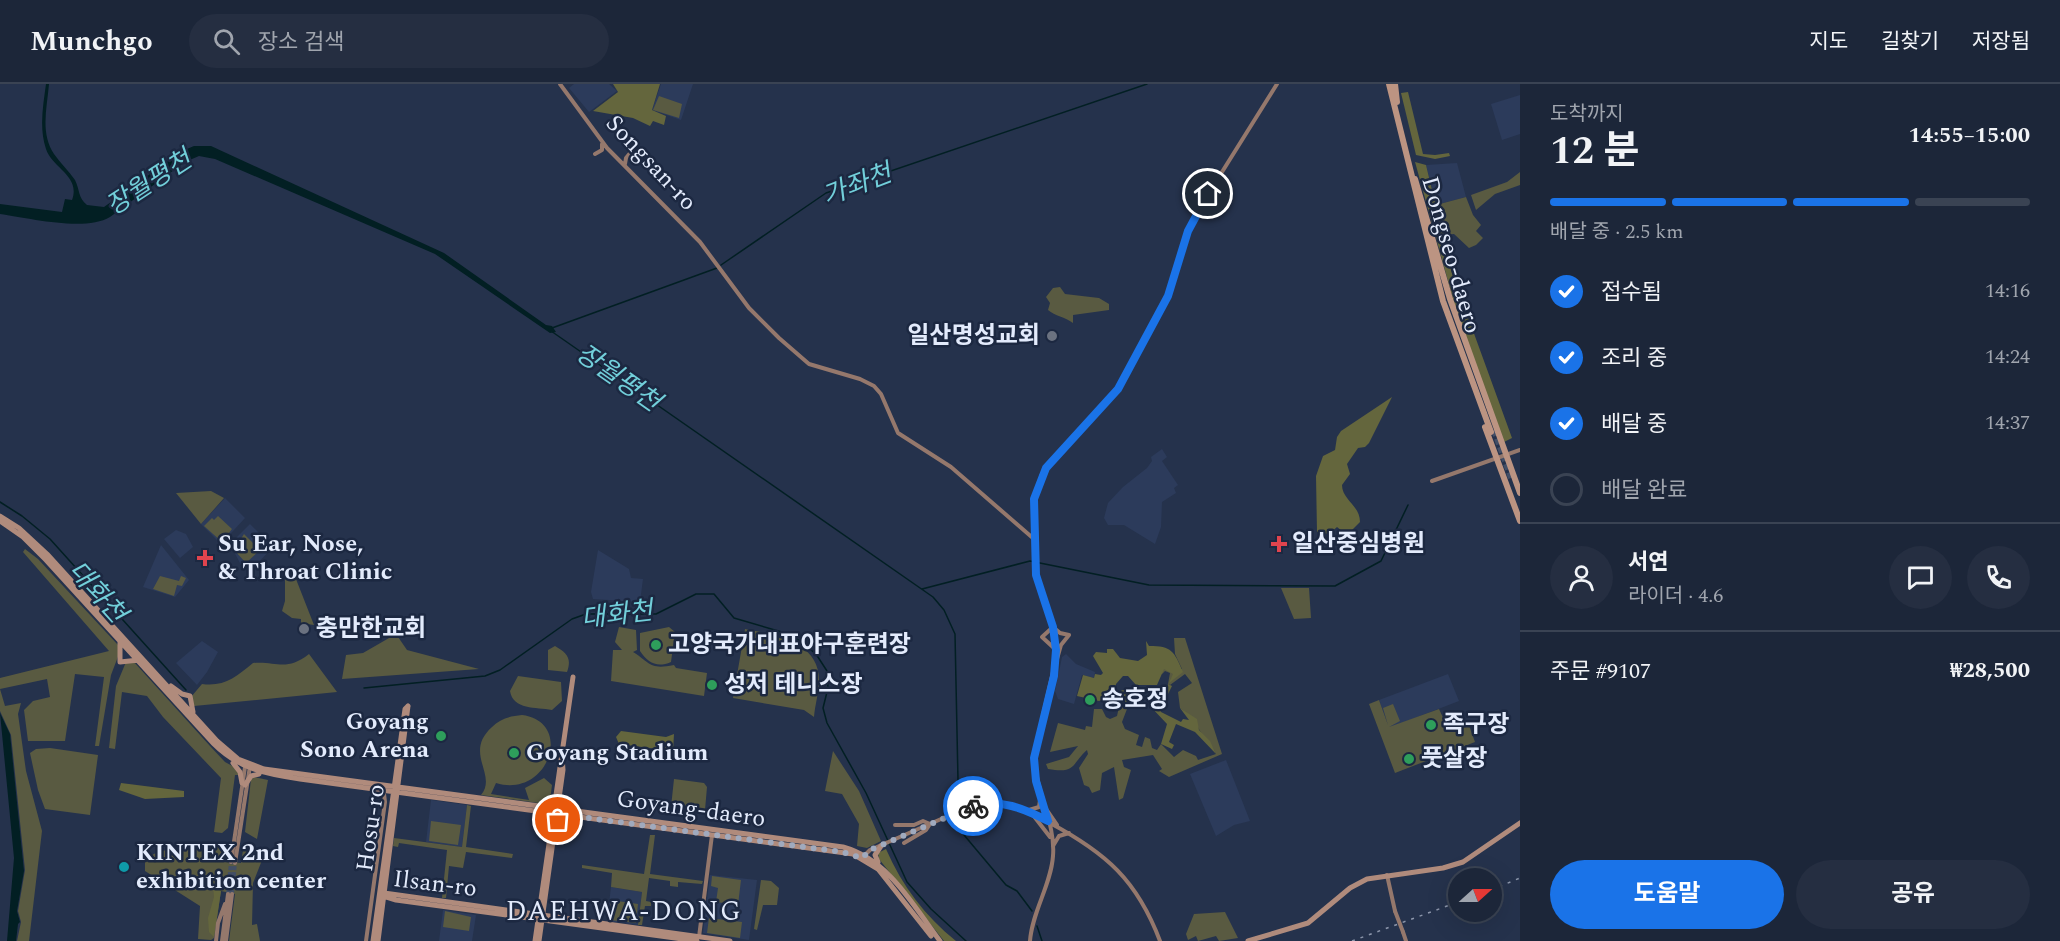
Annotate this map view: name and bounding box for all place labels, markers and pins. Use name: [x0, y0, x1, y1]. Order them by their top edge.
pin: [1182, 168, 1233, 219]
place label: 일산명성교회: [908, 318, 1040, 354]
marker: 일산명성교회: [1045, 329, 1059, 343]
place label: Su Ear, Nose, & Throat Clinic: [218, 526, 392, 590]
place label: 일산중심병원: [1292, 526, 1424, 562]
marker: 일산중심병원: [1270, 535, 1288, 553]
marker: Su Ear, Nose, & Throat Clinic: [196, 549, 214, 567]
place label: 충만한교회: [316, 611, 426, 647]
marker: 충만한교회: [297, 622, 311, 636]
place label: 고양국가대표야구훈련장: [668, 627, 911, 663]
marker: 고양국가대표야구훈련장: [649, 638, 663, 652]
place label: 성저 테니스장: [724, 667, 862, 703]
marker: 성저 테니스장: [705, 678, 719, 692]
place label: 송호정: [1102, 682, 1168, 718]
marker: 송호정: [1083, 693, 1097, 707]
place label: Goyang Sono Arena: [300, 704, 430, 768]
place label: 족구장: [1443, 707, 1509, 743]
marker: 족구장: [1424, 718, 1438, 732]
marker: Goyang Sono Arena: [434, 729, 448, 743]
place label: Goyang Stadium: [526, 735, 709, 771]
place label: 풋살장: [1421, 741, 1487, 777]
marker: Goyang Stadium: [507, 746, 521, 760]
marker: 풋살장: [1402, 752, 1416, 766]
pin: [532, 794, 583, 845]
place label: KINTEX 2nd exhibition center: [136, 835, 327, 899]
marker: KINTEX 2nd exhibition center: [117, 860, 131, 874]

